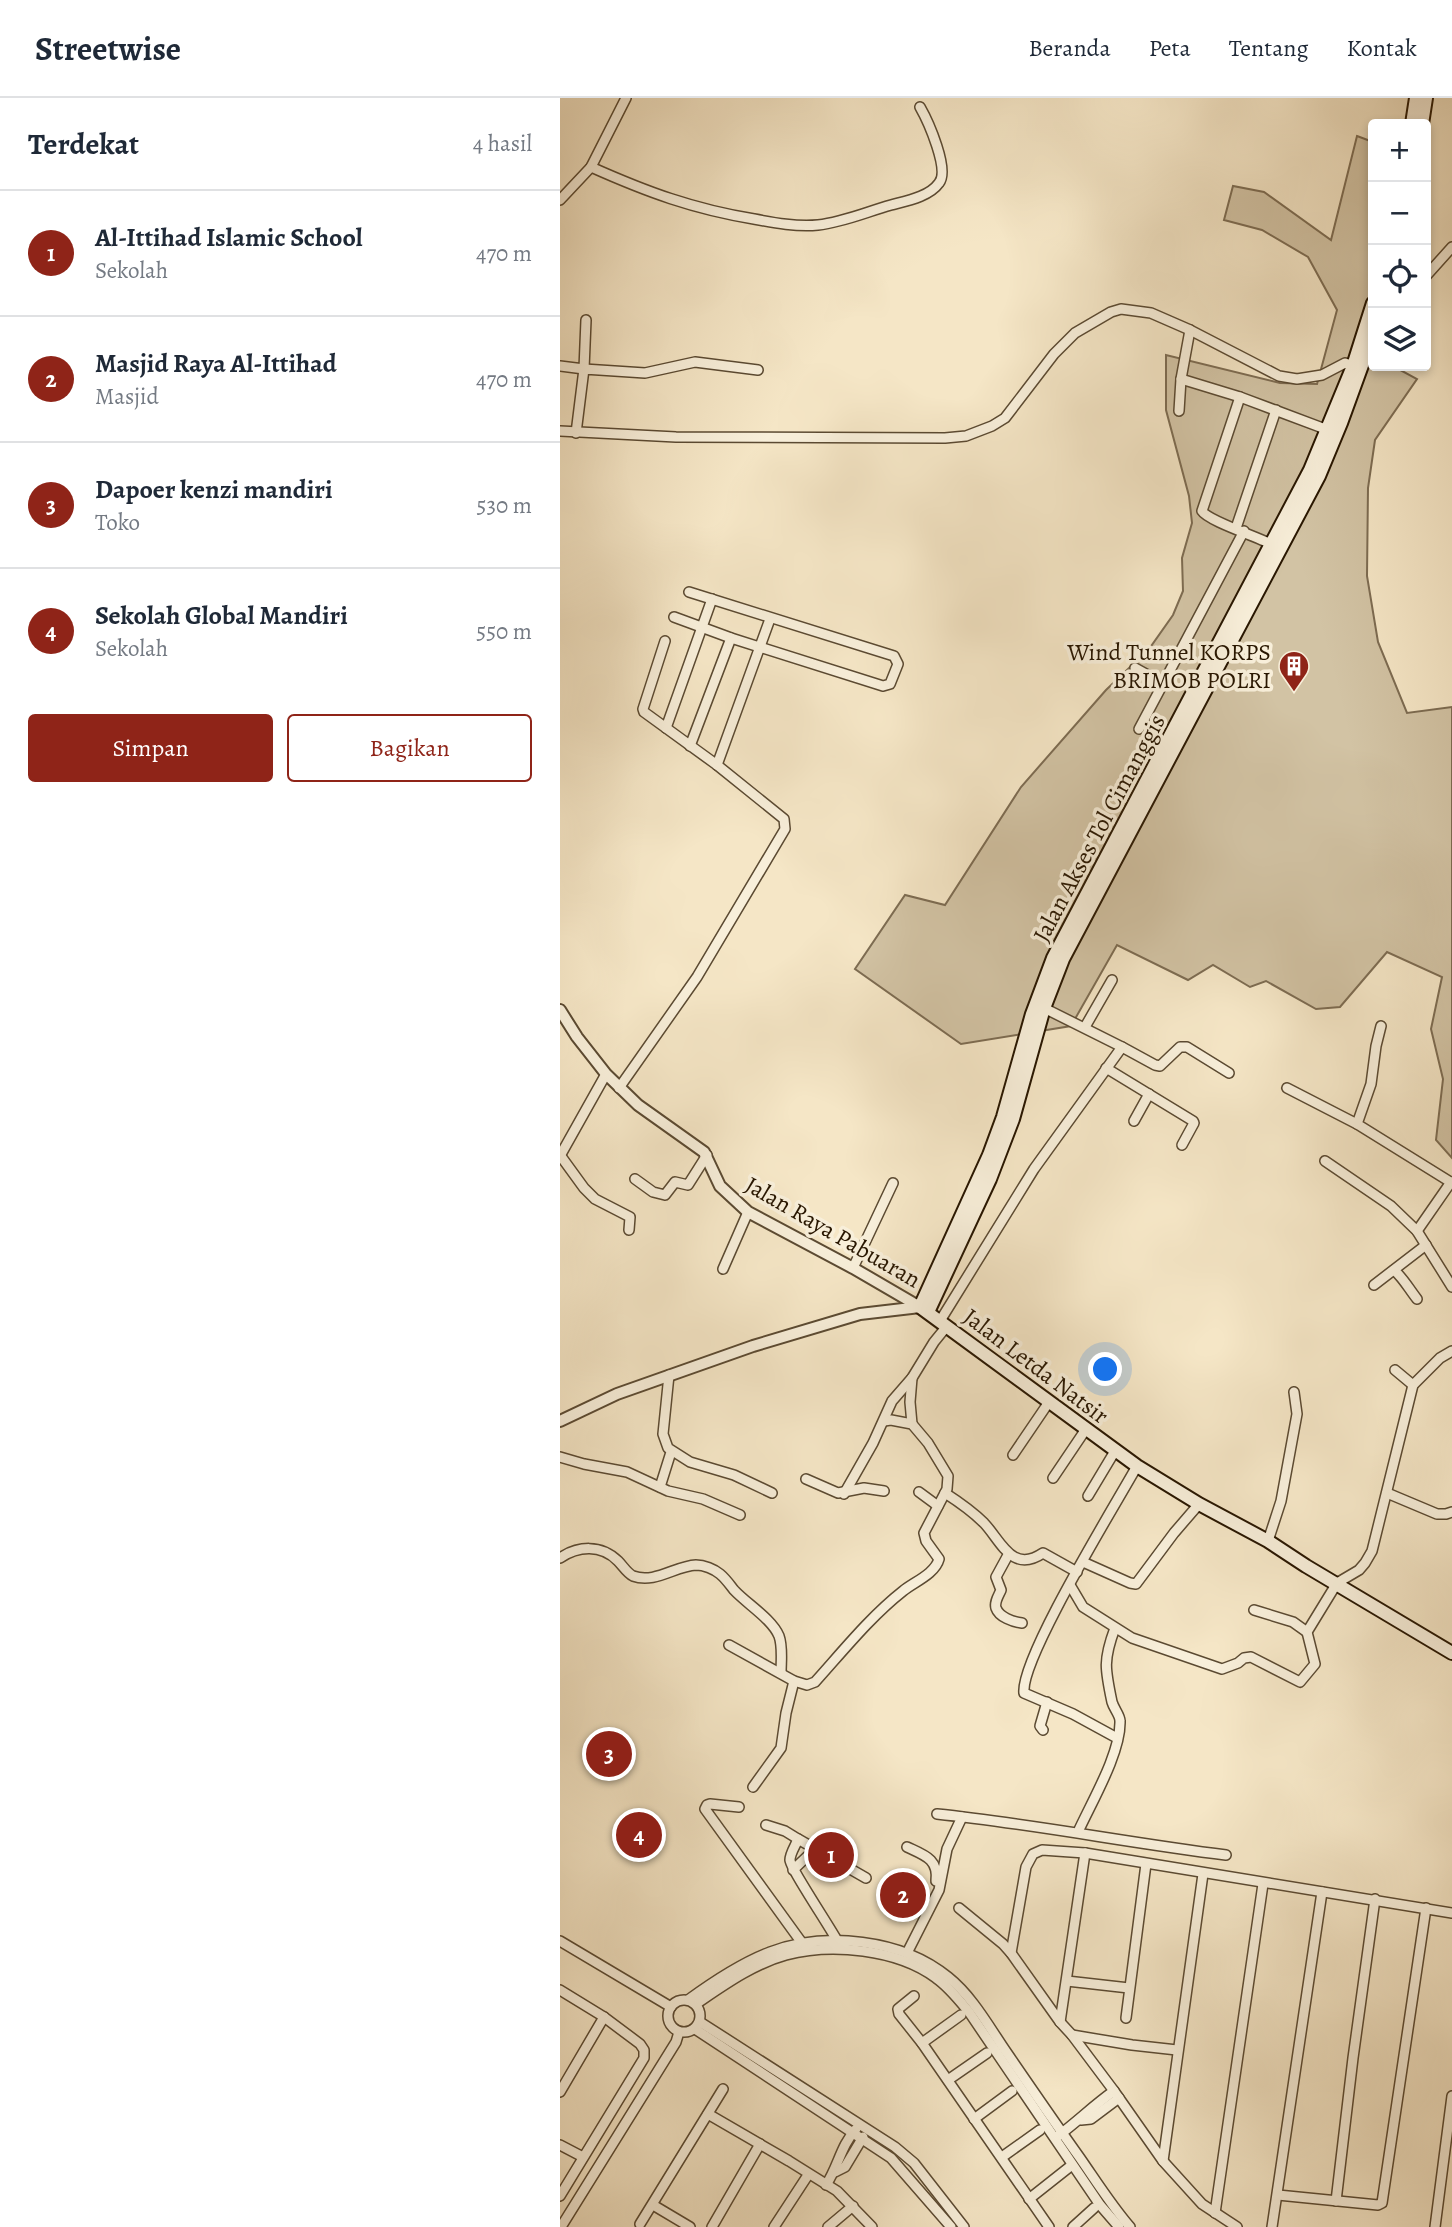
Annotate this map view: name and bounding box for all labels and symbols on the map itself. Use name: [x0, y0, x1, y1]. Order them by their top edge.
place label: Wind Tunnel KORPS BRIMOB POLRI: [1066, 636, 1271, 696]
building icon: Wind Tunnel KORPS BRIMOB POLRI: [1277, 649, 1311, 693]
street label: Jalan Akses Tol Cimanggis: [1025, 708, 1173, 948]
street label: Jalan Raya Pabuaran: [739, 1169, 927, 1295]
street label: Jalan Letda Natsir: [957, 1301, 1115, 1431]
your location: [1088, 1352, 1122, 1386]
pin: 3: [586, 1728, 632, 1780]
pin: 4: [616, 1809, 662, 1861]
pin: 1: [808, 1829, 854, 1881]
pin: 2: [880, 1869, 926, 1921]

